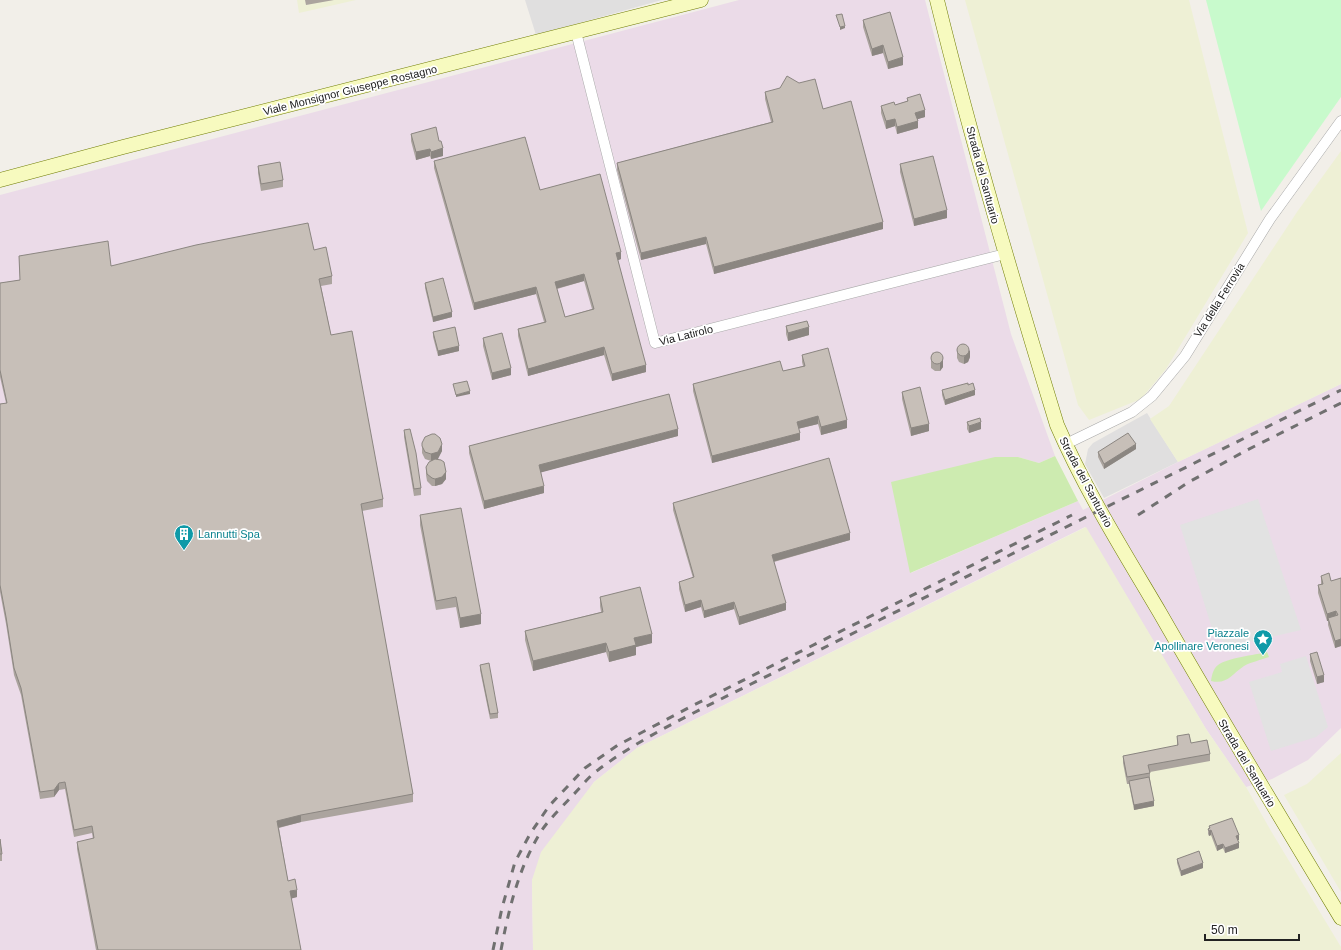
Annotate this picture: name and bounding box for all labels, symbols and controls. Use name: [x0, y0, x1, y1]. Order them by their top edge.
street label: Viale Monsignor Giuseppe Rostagno: [262, 63, 438, 117]
street label: Strada del Santuario: [964, 125, 1002, 225]
street label: Via della Ferrovia: [1191, 260, 1247, 339]
street label: Via Latirolo: [658, 323, 714, 347]
street label: Strada del Santuario: [1057, 435, 1115, 529]
building icon: Lannutti Spa: [173, 523, 195, 551]
place label: Lannutti Spa: [198, 528, 261, 540]
place label: Piazzale Apollinare Veronesi: [1154, 627, 1249, 652]
place icon: Piazzale Apollinare Veronesi: [1252, 628, 1274, 656]
street label: Strada del Santuario: [1216, 717, 1278, 809]
scale bar: [1205, 916, 1299, 942]
text: 50 m: [1211, 923, 1238, 937]

